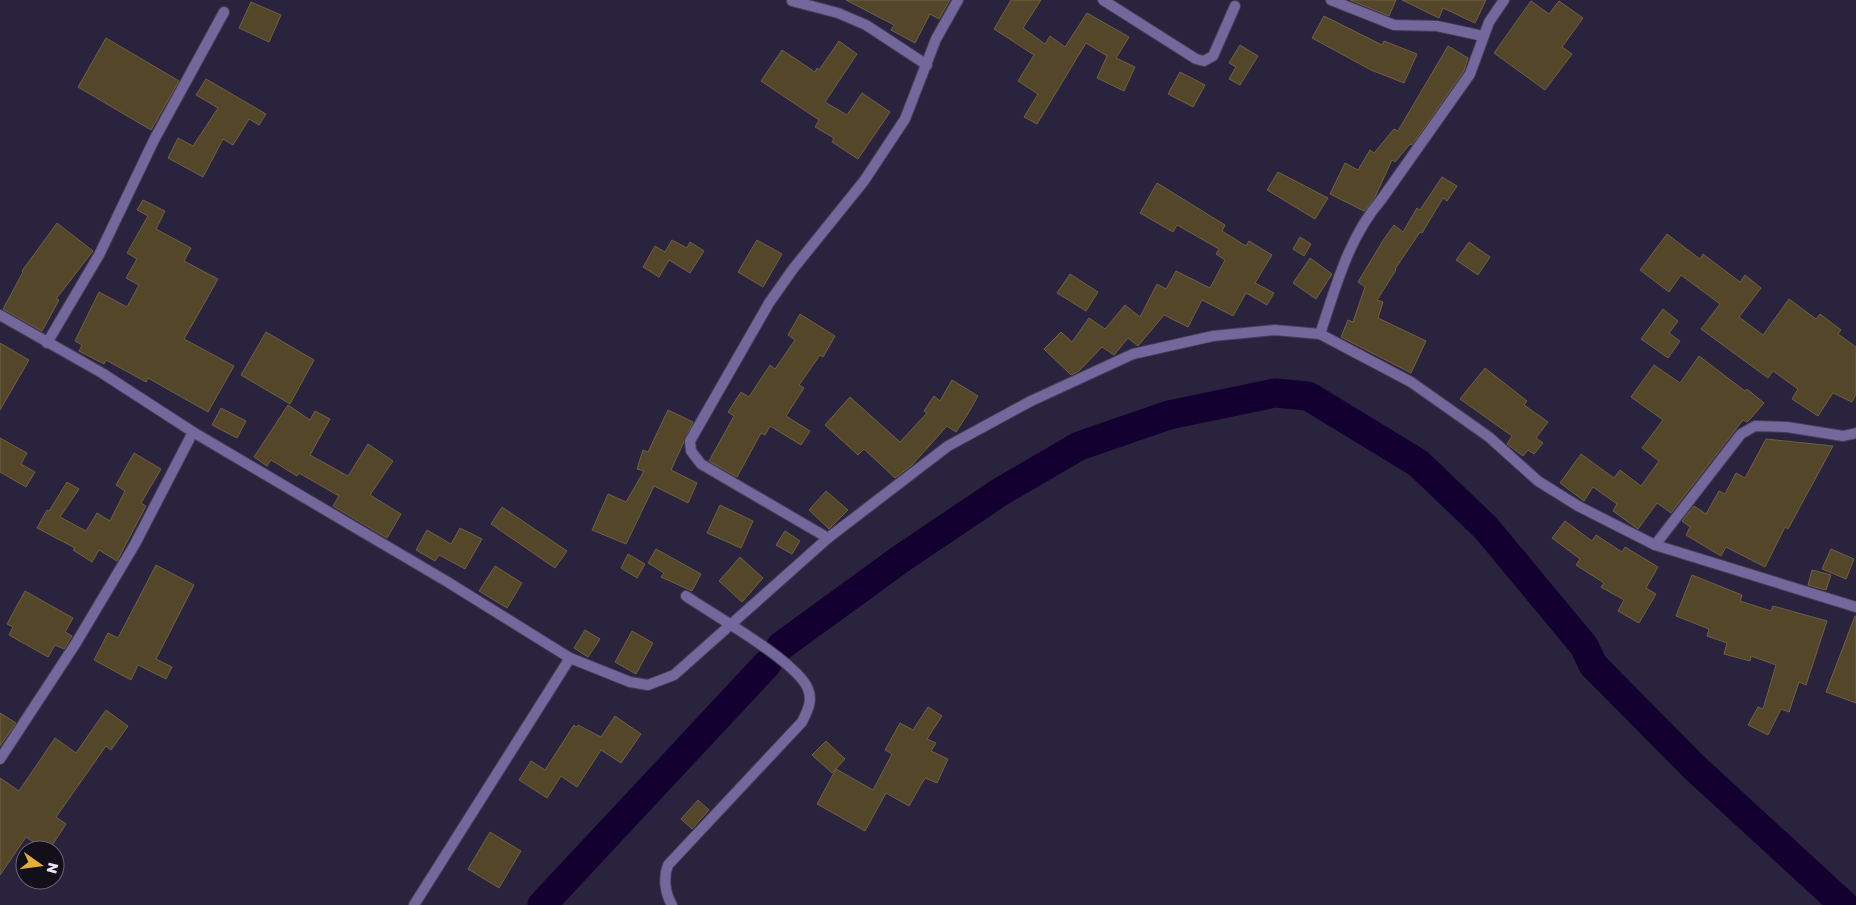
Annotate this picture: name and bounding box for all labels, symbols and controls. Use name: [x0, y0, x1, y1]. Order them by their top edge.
north arrow: [15, 840, 65, 890]
text: N: [44, 861, 63, 875]

